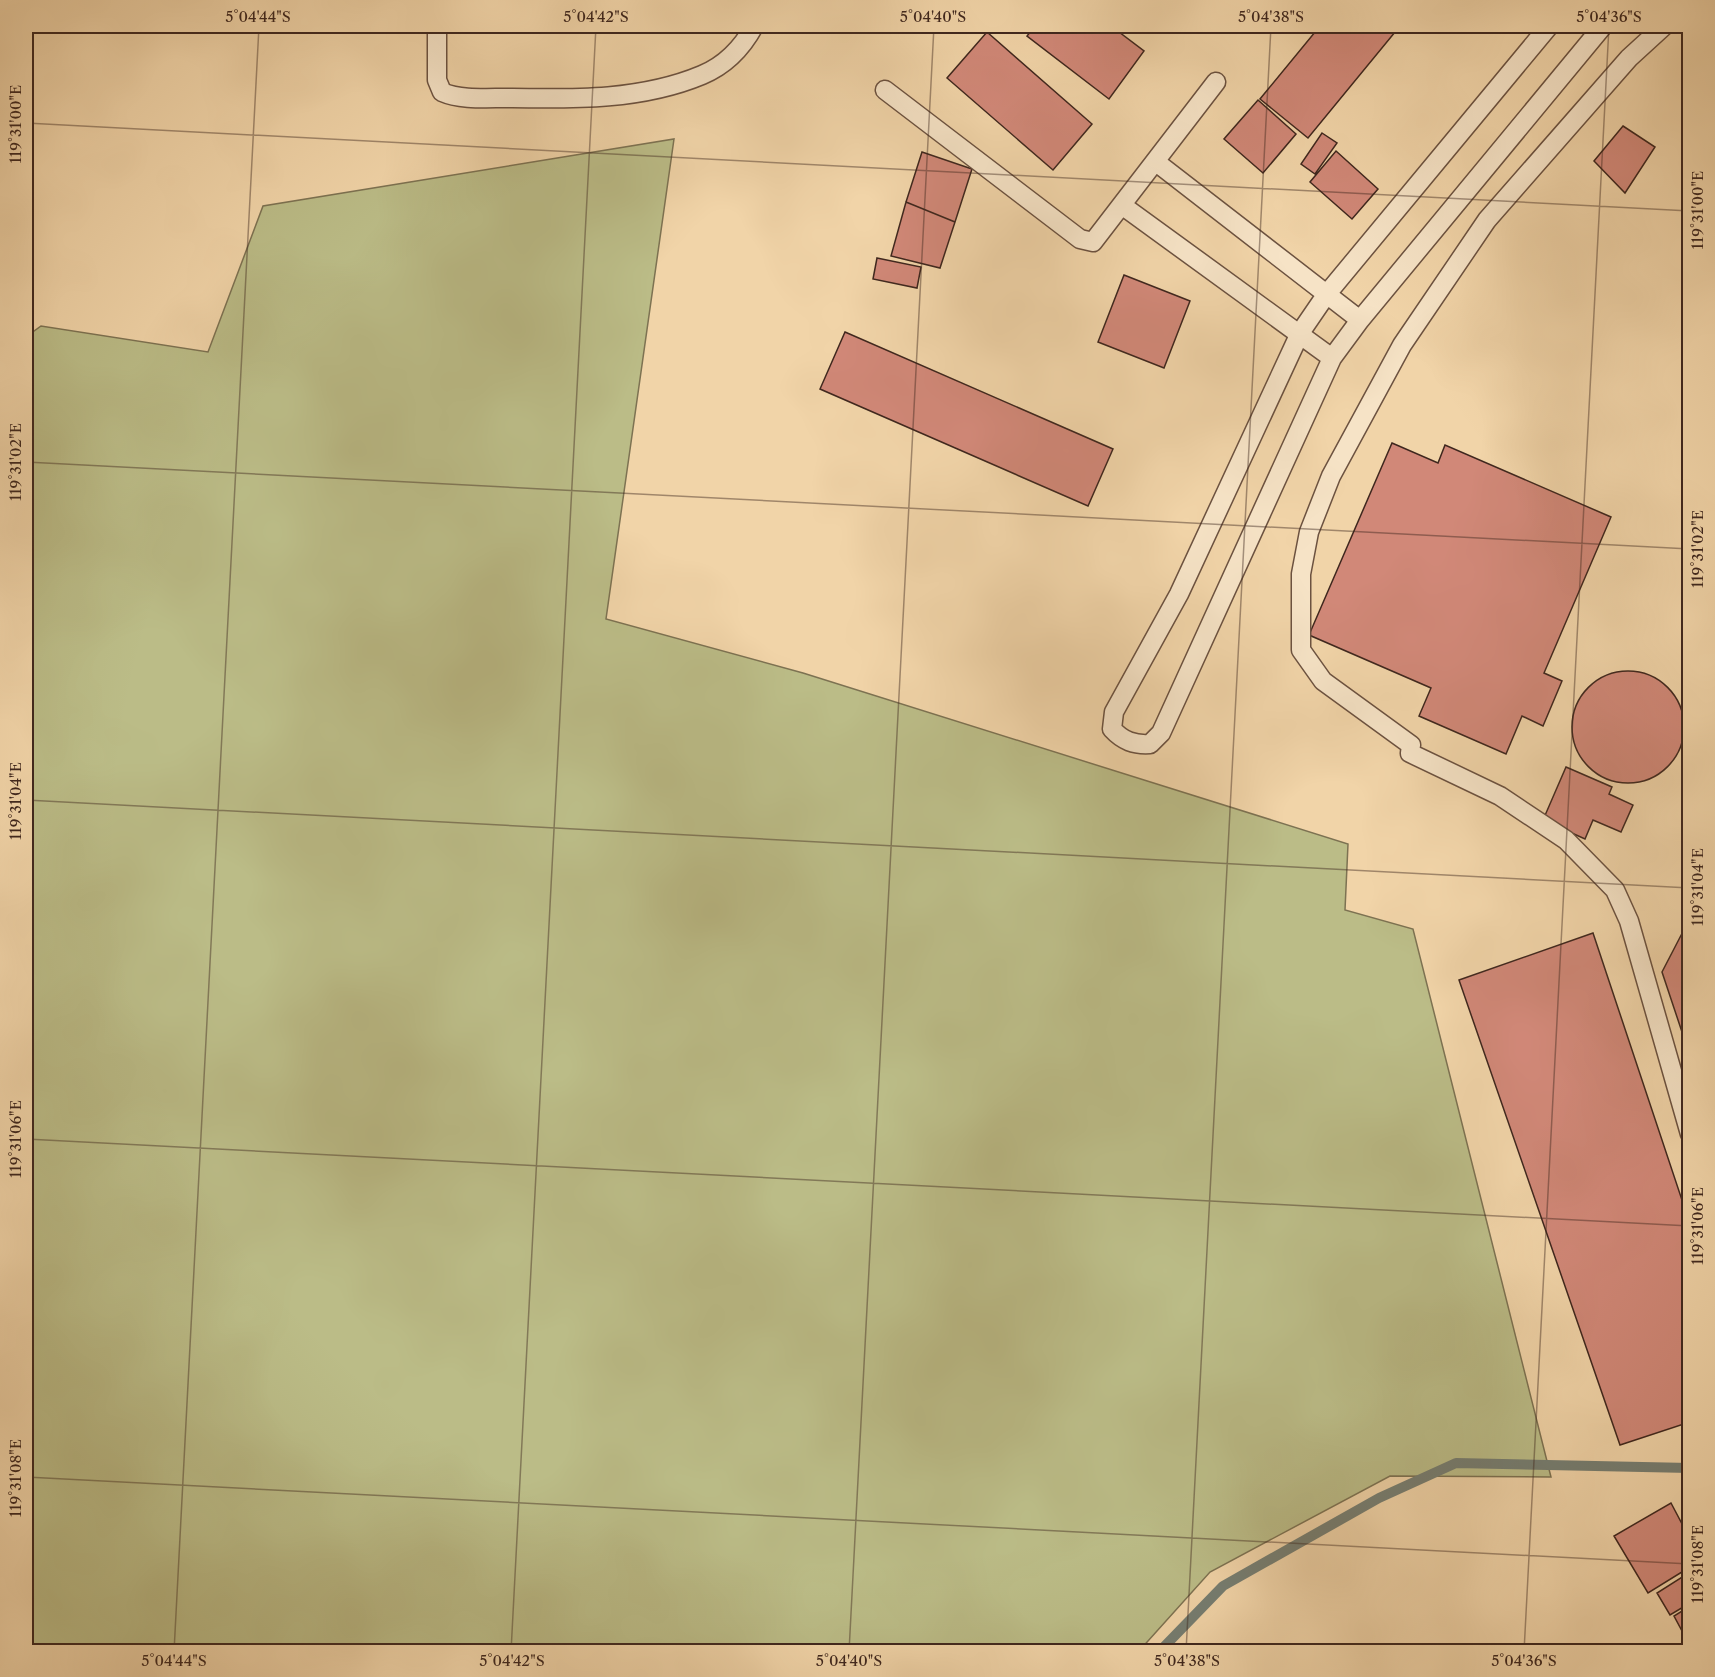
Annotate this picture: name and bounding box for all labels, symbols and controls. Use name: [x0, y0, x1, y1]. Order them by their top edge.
text: 5°04'44"S: [225, 7, 291, 26]
text: 5°04'42"S: [563, 7, 629, 26]
text: 5°04'40"S: [900, 7, 966, 26]
text: 5°04'38"S: [1238, 7, 1304, 26]
text: 5°04'36"S: [1576, 7, 1642, 26]
text: 119°31'00"E: [6, 85, 25, 163]
text: 119°31'00"E: [1688, 171, 1707, 249]
text: 119°31'02"E: [6, 423, 25, 501]
text: 119°31'02"E: [1688, 510, 1707, 588]
text: 119°31'04"E: [6, 762, 25, 840]
text: 119°31'04"E: [1688, 848, 1707, 926]
text: 119°31'06"E: [6, 1100, 25, 1178]
text: 119°31'06"E: [1688, 1187, 1707, 1265]
text: 119°31'08"E: [6, 1439, 25, 1517]
text: 119°31'08"E: [1688, 1525, 1707, 1603]
text: 5°04'44"S: [141, 1651, 207, 1670]
text: 5°04'42"S: [479, 1651, 545, 1670]
text: 5°04'40"S: [816, 1651, 882, 1670]
text: 5°04'38"S: [1154, 1651, 1220, 1670]
text: 5°04'36"S: [1491, 1651, 1557, 1670]

